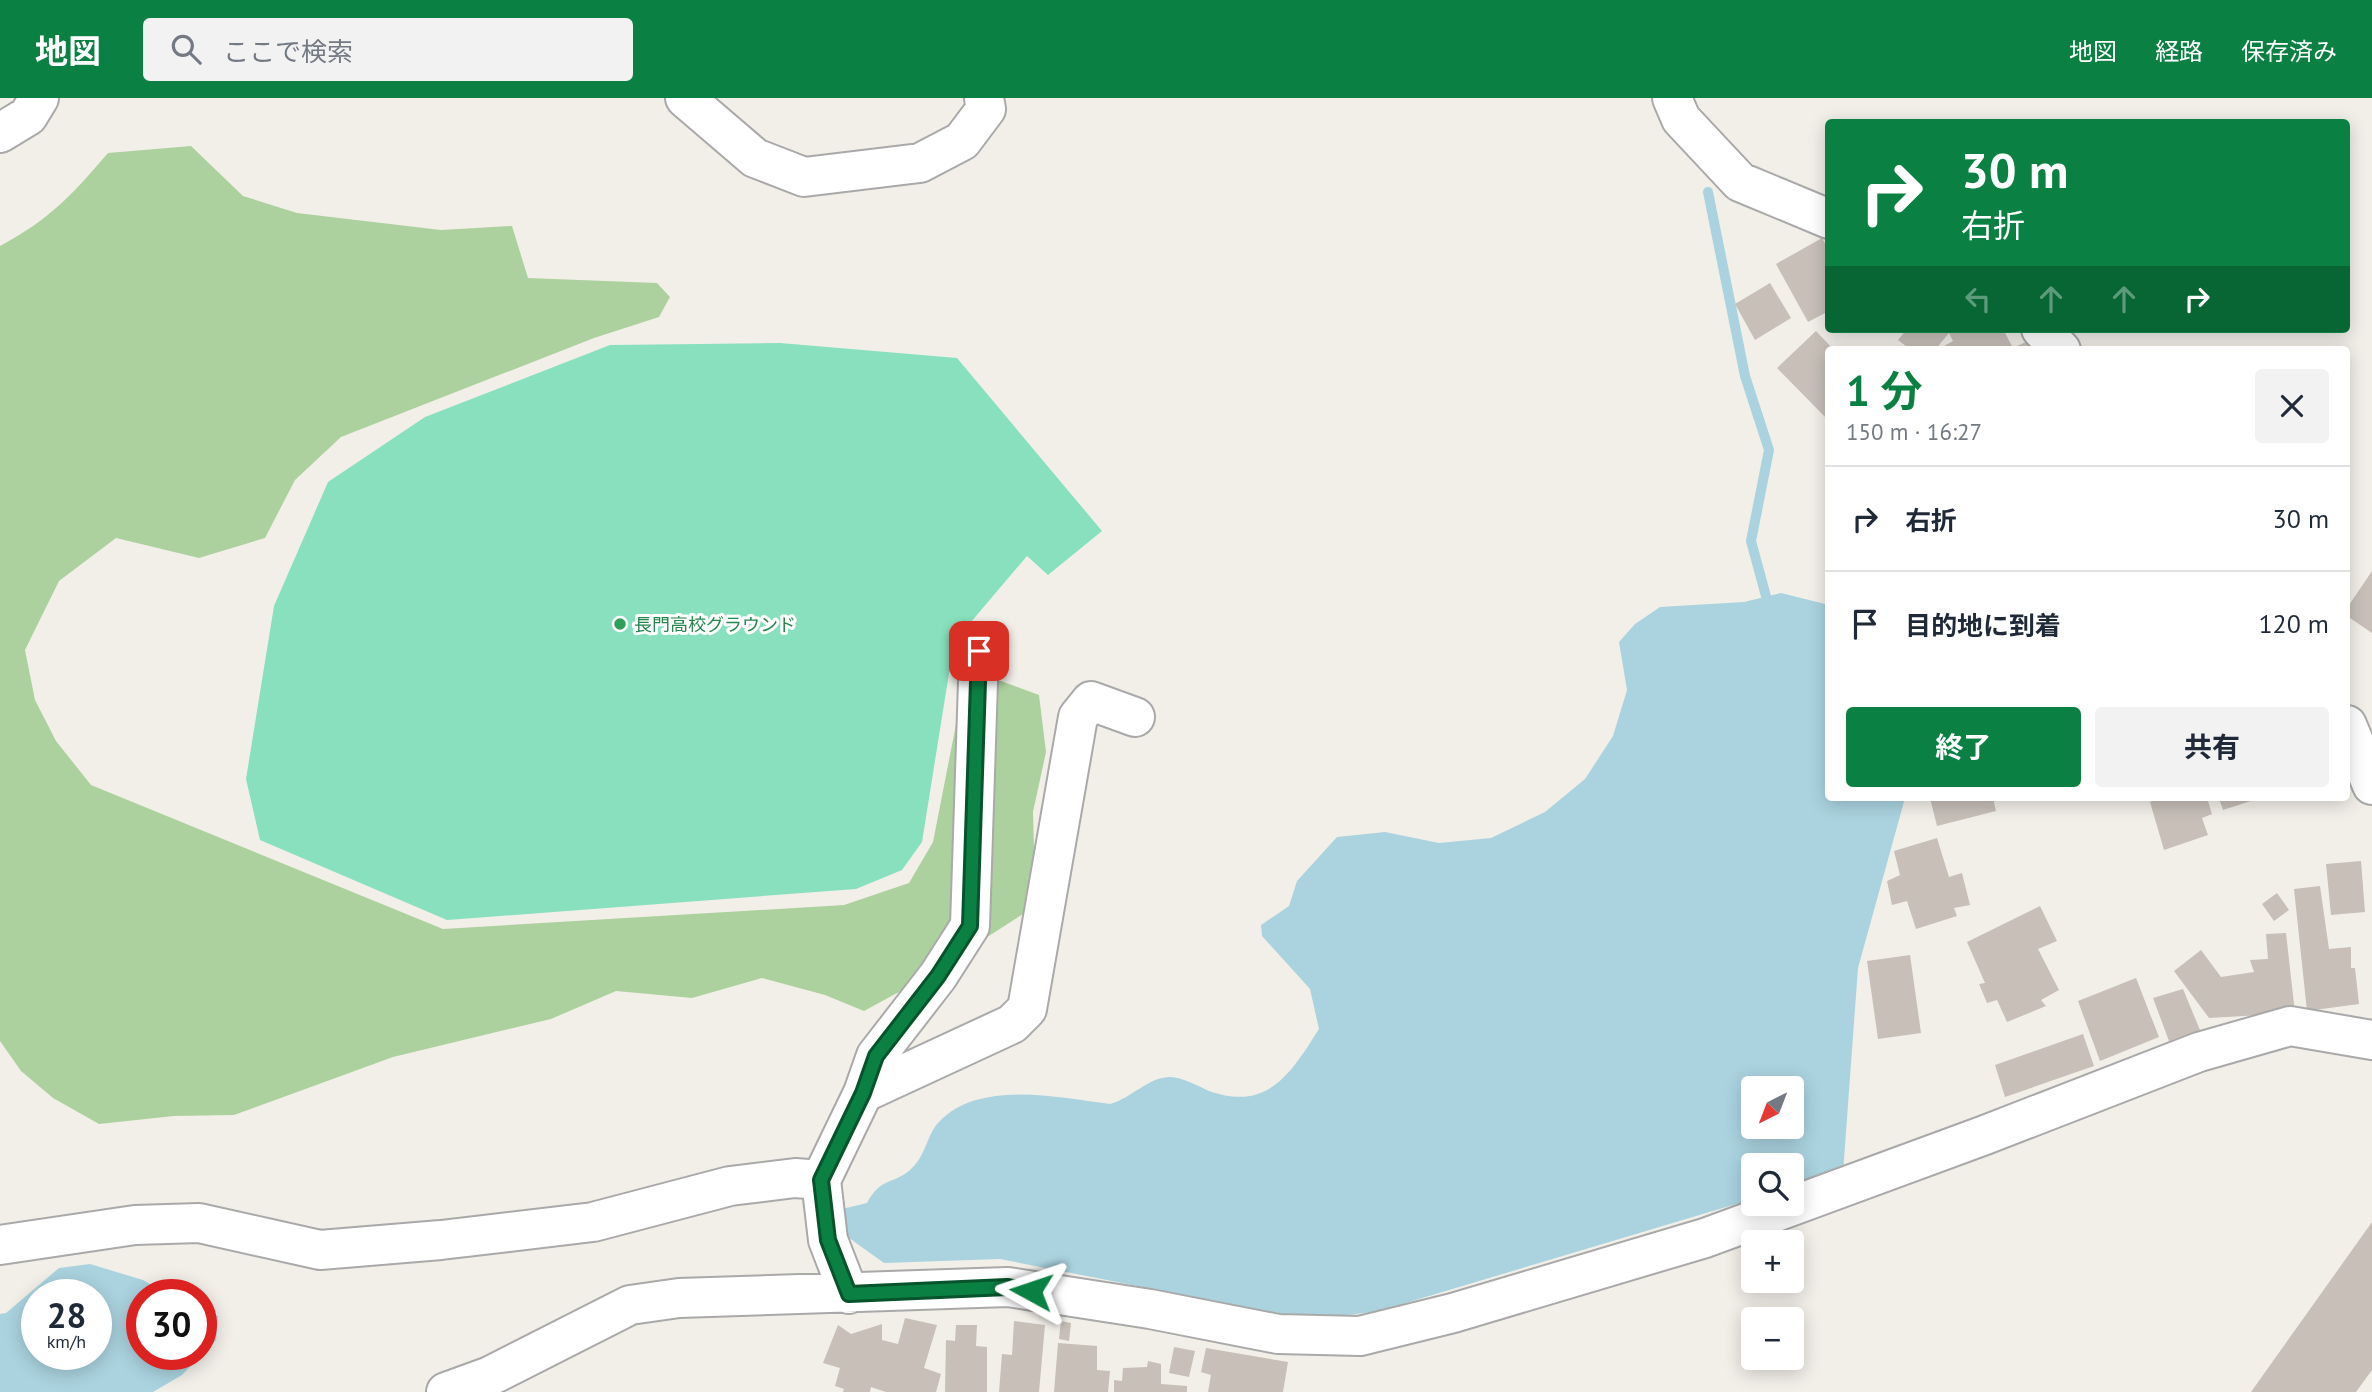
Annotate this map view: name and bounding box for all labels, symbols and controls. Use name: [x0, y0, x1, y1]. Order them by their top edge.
search box: [143, 18, 633, 81]
text: 地図: [35, 29, 101, 72]
icon: search: [167, 30, 205, 68]
text: ここで検索: [223, 35, 353, 68]
text: 地図: [2069, 36, 2117, 67]
text: 経路: [2155, 36, 2203, 67]
text: 保存済み: [2241, 36, 2337, 67]
text: 30 m: [1961, 138, 2068, 202]
icon: right: [1846, 147, 1937, 238]
text: 右折: [1961, 204, 2025, 246]
icon: left: [1959, 280, 1997, 318]
icon: ahead: [2032, 280, 2070, 318]
icon: ahead: [2105, 280, 2143, 318]
icon: right: [2178, 280, 2216, 318]
text: 1 分: [1846, 363, 1922, 418]
button: close: [2255, 369, 2329, 443]
text: 150 m · 16:27: [1846, 417, 1982, 446]
icon: right: [1846, 500, 1884, 538]
text: 30 m: [2273, 502, 2329, 535]
text: 右折: [1905, 504, 1957, 537]
icon: arrive: [1846, 605, 1884, 643]
text: 120 m: [2258, 607, 2329, 640]
text: 目的地に到着: [1905, 609, 2061, 642]
place label: 長門高校グラウンド: [634, 613, 796, 636]
marker: 長門高校グラウンド: [612, 616, 628, 632]
pin: [949, 621, 1009, 681]
icon: arrive: [960, 632, 998, 670]
button: 終了: [1846, 707, 2081, 787]
button: 共有: [2095, 707, 2329, 787]
north arrow: [1741, 1076, 1804, 1139]
map controls: [1741, 1076, 1804, 1370]
button: search: [1741, 1153, 1804, 1216]
button: +: [1741, 1230, 1804, 1293]
position arrow: [994, 1254, 1068, 1328]
speed limit sign: 30: [126, 1279, 217, 1370]
text: 28: [47, 1292, 86, 1338]
button: −: [1741, 1307, 1804, 1370]
text: km/h: [47, 1330, 86, 1353]

